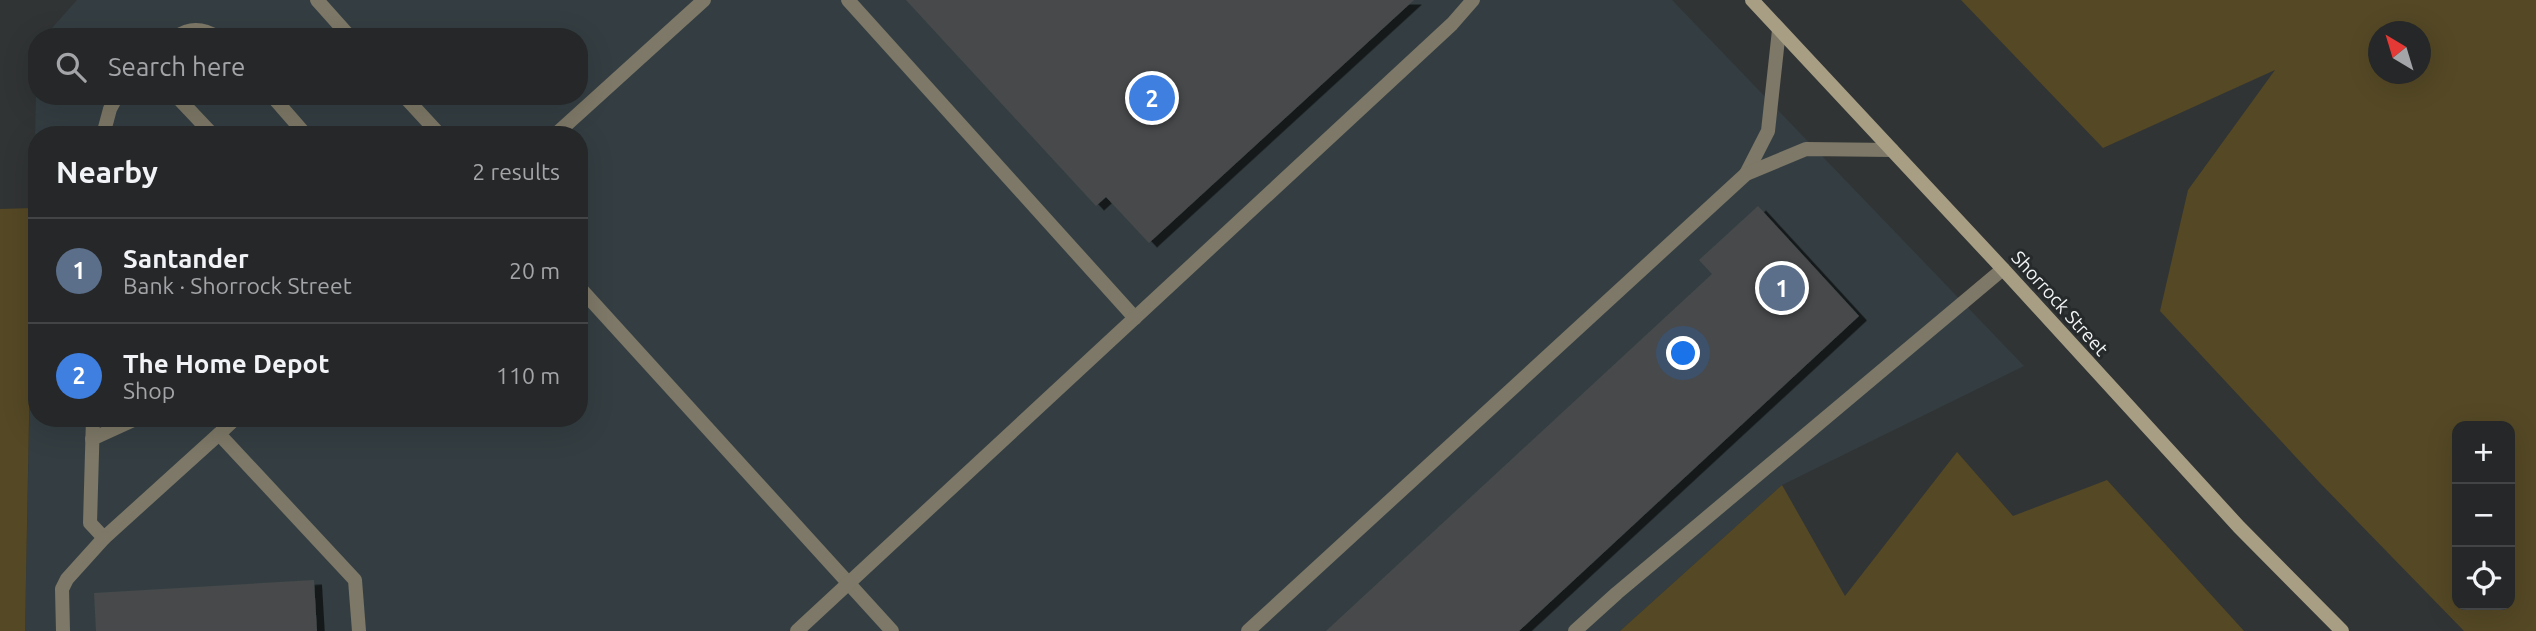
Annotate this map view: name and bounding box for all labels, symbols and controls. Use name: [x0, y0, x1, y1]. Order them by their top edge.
north arrow: [2368, 21, 2431, 84]
search box: [28, 28, 588, 105]
icon: search: [52, 48, 90, 86]
text: Search here: [108, 52, 245, 81]
pin: 2: [1129, 72, 1175, 124]
text: Nearby: [56, 155, 158, 189]
text: 2 results: [472, 159, 560, 184]
text: Santander: [123, 244, 249, 273]
street label: Shorrock Street: [2007, 246, 2113, 360]
text: 1: [73, 258, 85, 283]
text: 20 m: [509, 258, 560, 283]
pin: 1: [1759, 262, 1805, 314]
text: Bank · Shorrock Street: [123, 273, 352, 298]
your location: [1666, 336, 1700, 370]
text: The Home Depot: [123, 349, 329, 378]
text: 2: [73, 363, 85, 388]
text: 110 m: [496, 363, 560, 388]
text: Shop: [123, 378, 175, 403]
map controls: [2452, 421, 2515, 610]
button: +: [2452, 421, 2515, 484]
button: −: [2452, 484, 2515, 547]
button: locate: [2452, 547, 2515, 610]

